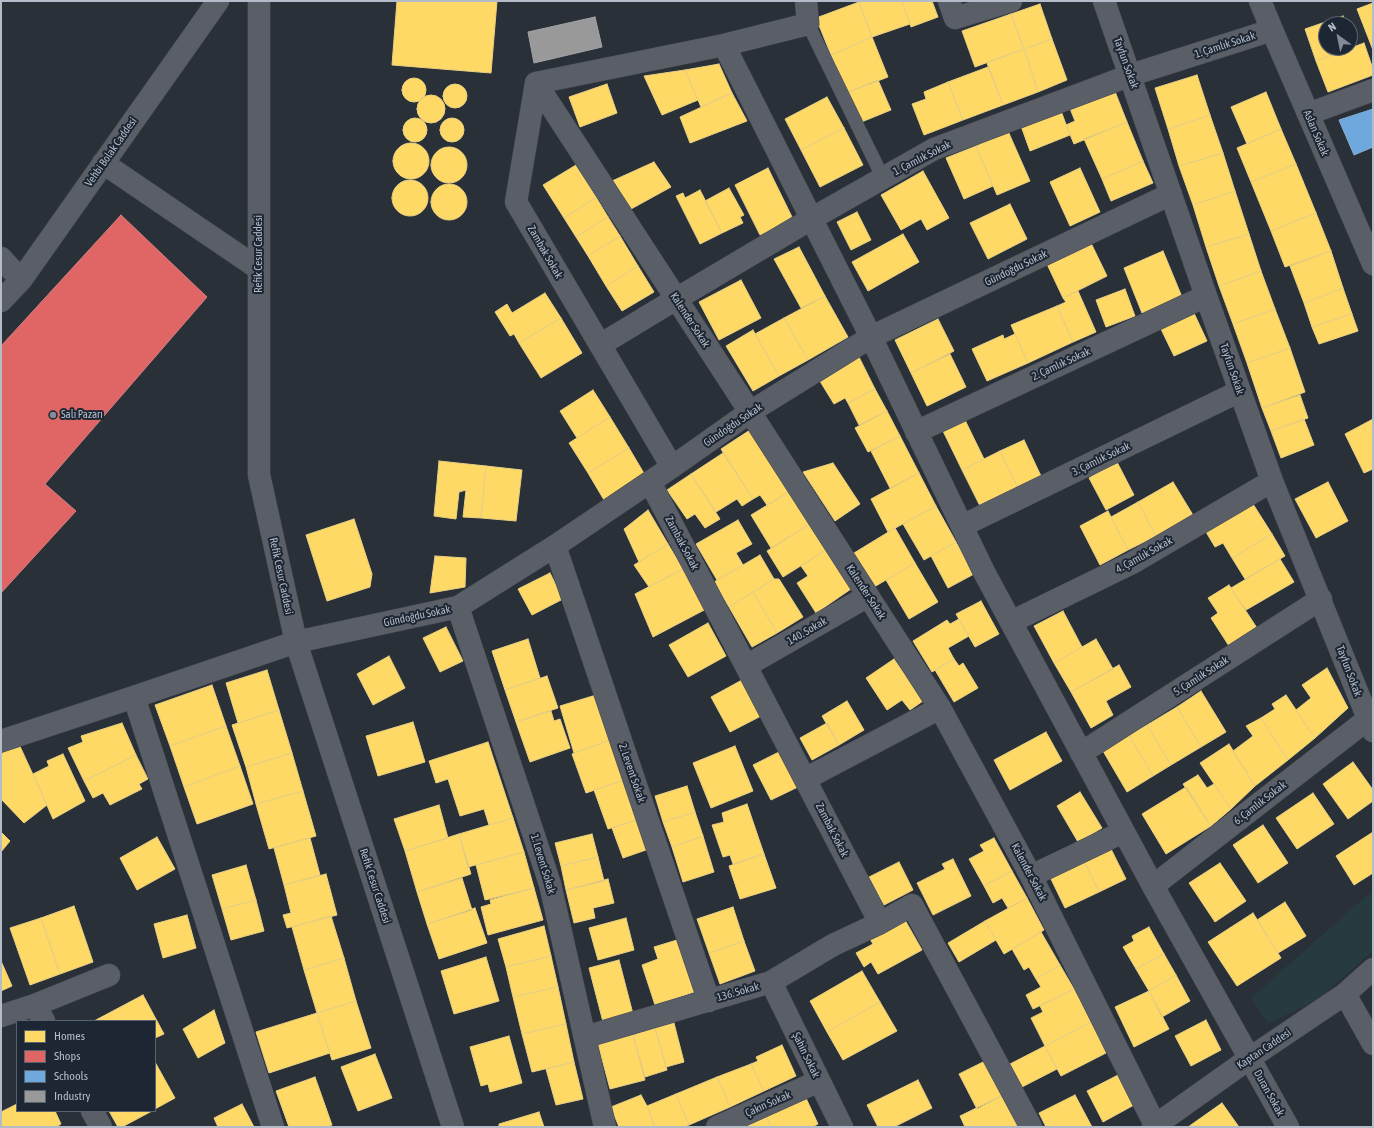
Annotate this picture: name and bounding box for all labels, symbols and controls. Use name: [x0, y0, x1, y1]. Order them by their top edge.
north arrow: [1318, 16, 1358, 56]
text: N: [1326, 20, 1338, 34]
street label: 1. Çamlık Sokak: [1193, 29, 1257, 61]
street label: Tayfun Sokak: [1111, 36, 1141, 90]
street label: Aslan Sokak: [1300, 108, 1332, 158]
street label: Vehbi Bolak Caddesi: [82, 115, 140, 189]
street label: 1. Çamlık Sokak: [891, 138, 953, 178]
street label: Refik Cesur Caddesi: [252, 215, 266, 293]
street label: Zambak Sokak: [524, 223, 566, 281]
street label: Gündoğdu Sokak: [983, 247, 1049, 289]
street label: Kalender Sokak: [667, 290, 713, 350]
street label: Tayfun Sokak: [1217, 342, 1247, 396]
street label: 2. Çamlık Sokak: [1030, 345, 1092, 383]
street label: Gündoğdu Sokak: [701, 401, 765, 449]
place label: Salı Pazarı: [61, 408, 103, 422]
marker: Salı Pazarı: [48, 410, 58, 420]
street label: 3. Çamlık Sokak: [1070, 439, 1132, 479]
street label: Zambak Sokak: [662, 514, 702, 572]
street label: 4. Çamlık Sokak: [1113, 534, 1175, 576]
street label: Refik Cesur Caddesi: [266, 536, 296, 616]
street label: Kalender Sokak: [843, 562, 889, 622]
street label: Gündoğdu Sokak: [382, 602, 452, 630]
street label: 140. Sokak: [785, 614, 829, 648]
street label: Tayfun Sokak: [1333, 644, 1365, 698]
street label: 5. Çamlık Sokak: [1171, 653, 1231, 699]
street label: 2. Levent Sokak: [616, 742, 648, 804]
street label: 6. Çamlık Sokak: [1231, 778, 1289, 828]
street label: Zambak Sokak: [813, 801, 851, 859]
street label: 1. Levent Sokak: [528, 833, 558, 895]
street label: Kalender Sokak: [1008, 841, 1050, 903]
street label: Refik Cesur Caddesi: [357, 847, 393, 925]
street label: 136. Sokak: [715, 980, 761, 1004]
legend: [16, 1020, 156, 1112]
street label: Kaptan Caddesi: [1234, 1026, 1294, 1072]
text: Homes: [54, 1029, 85, 1043]
street label: Şahin Sokak: [789, 1030, 823, 1080]
text: Shops: [54, 1049, 80, 1063]
street label: Duran Sokak: [1251, 1067, 1287, 1119]
text: Schools: [54, 1069, 88, 1083]
street label: Çakın Sokak: [743, 1088, 793, 1120]
text: Industry: [54, 1089, 91, 1103]

